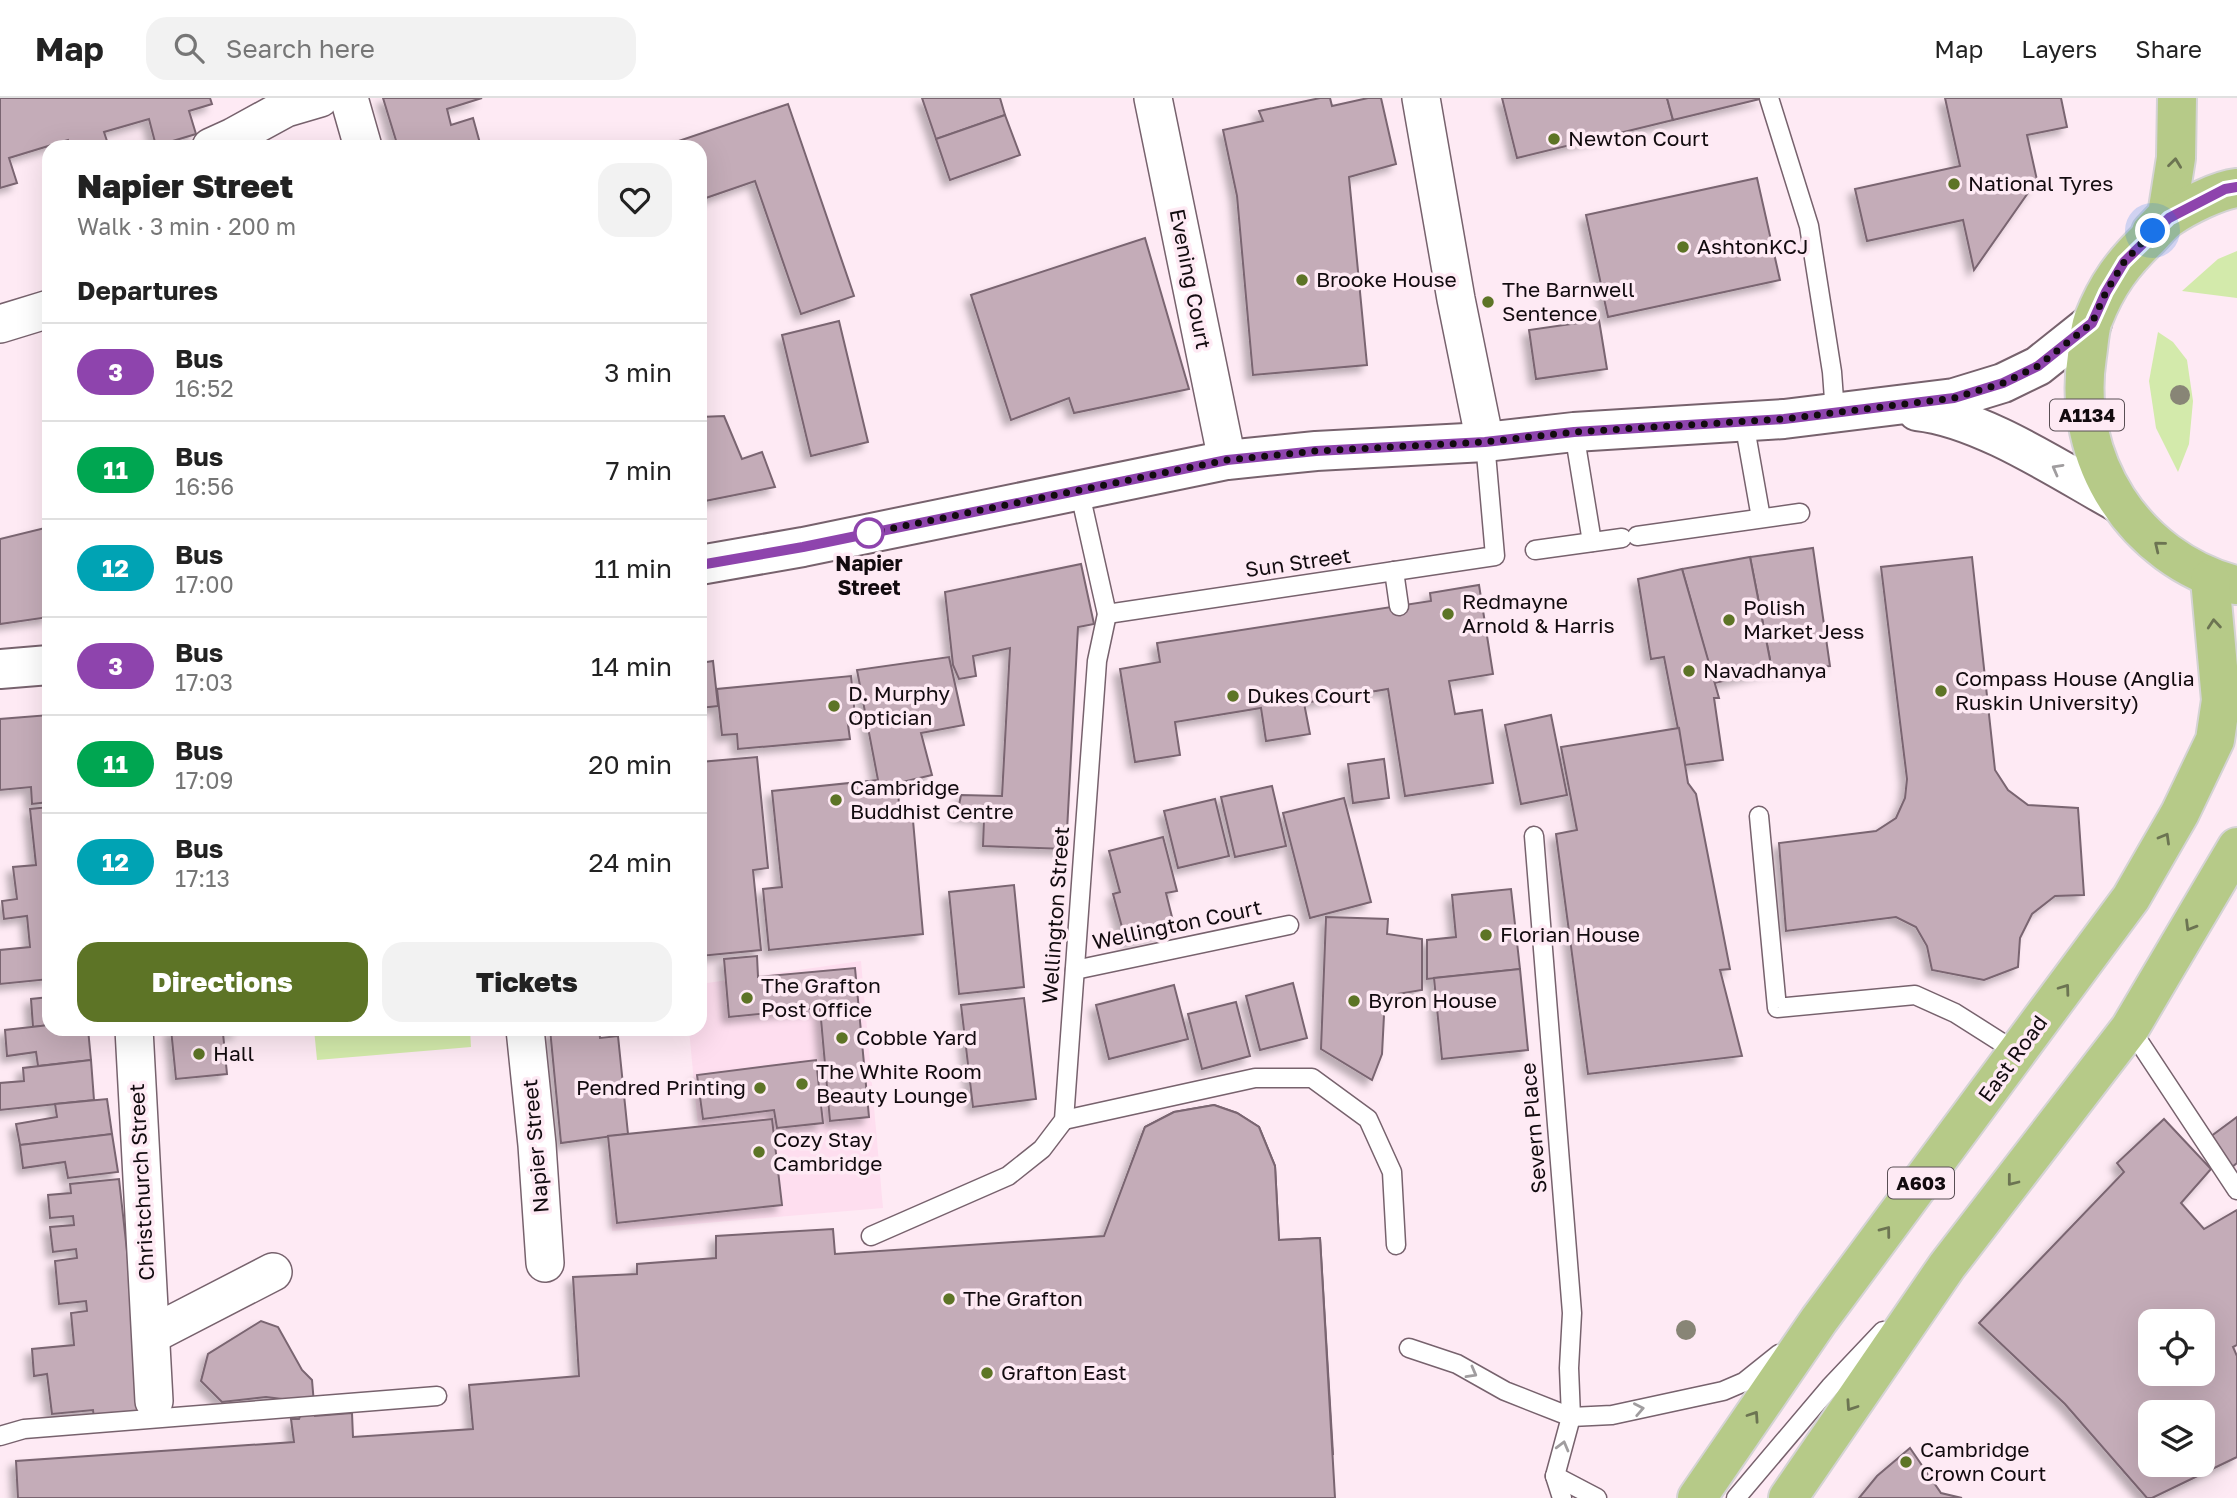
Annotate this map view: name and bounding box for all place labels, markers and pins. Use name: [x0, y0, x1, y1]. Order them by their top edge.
place label: Newton Court: [1568, 125, 1709, 151]
marker: Newton Court: [1546, 131, 1562, 147]
place label: National Tyres: [1968, 170, 2113, 196]
marker: National Tyres: [1946, 176, 1962, 192]
place label: AshtonKCJ: [1697, 233, 1809, 259]
marker: AshtonKCJ: [1675, 239, 1691, 255]
place label: Brooke House: [1316, 266, 1457, 292]
marker: Brooke House: [1294, 272, 1310, 288]
place label: The Barnwell Sentence: [1502, 276, 1635, 326]
marker: The Barnwell Sentence: [1480, 294, 1496, 310]
marker: Napier Street: [854, 518, 884, 548]
place label: Napier Street: [835, 550, 903, 600]
place label: Redmayne Arnold & Harris: [1462, 588, 1615, 638]
place label: Polish Market Jess: [1743, 594, 1865, 644]
marker: Redmayne Arnold & Harris: [1440, 606, 1456, 622]
marker: Polish Market Jess: [1721, 612, 1737, 628]
place label: Navadhanya: [1703, 657, 1827, 683]
marker: Navadhanya: [1681, 663, 1697, 679]
place label: Compass House (Anglia Ruskin University): [1955, 665, 2195, 715]
place label: D. Murphy Optician: [848, 680, 950, 730]
place label: Dukes Court: [1247, 682, 1371, 708]
marker: Compass House (Anglia Ruskin University): [1933, 683, 1949, 699]
marker: Dukes Court: [1225, 688, 1241, 704]
marker: D. Murphy Optician: [826, 698, 842, 714]
place label: Cambridge Buddhist Centre: [850, 774, 1014, 824]
marker: Cambridge Buddhist Centre: [828, 792, 844, 808]
place label: Florian House: [1500, 921, 1640, 947]
marker: Florian House: [1478, 927, 1494, 943]
place label: The Grafton Post Office: [761, 972, 881, 1022]
place label: Byron House: [1368, 987, 1497, 1013]
marker: The Grafton Post Office: [739, 990, 755, 1006]
marker: Byron House: [1346, 993, 1362, 1009]
place label: Cobble Yard: [856, 1024, 977, 1050]
marker: Cobble Yard: [834, 1030, 850, 1046]
place label: Hall: [213, 1040, 254, 1066]
marker: Hall: [191, 1046, 207, 1062]
place label: The White Room Beauty Lounge: [816, 1058, 982, 1108]
place label: Pendred Printing: [576, 1074, 746, 1100]
marker: The White Room Beauty Lounge: [794, 1076, 810, 1092]
marker: Pendred Printing: [752, 1080, 768, 1096]
place label: Cozy Stay Cambridge: [773, 1126, 882, 1176]
marker: Cozy Stay Cambridge: [751, 1144, 767, 1160]
place label: The Grafton: [963, 1285, 1083, 1311]
marker: The Grafton: [941, 1291, 957, 1307]
place label: Grafton East: [1001, 1359, 1127, 1385]
marker: Grafton East: [979, 1365, 995, 1381]
place label: Cambridge Crown Court: [1920, 1436, 2046, 1486]
marker: Cambridge Crown Court: [1898, 1454, 1914, 1470]

